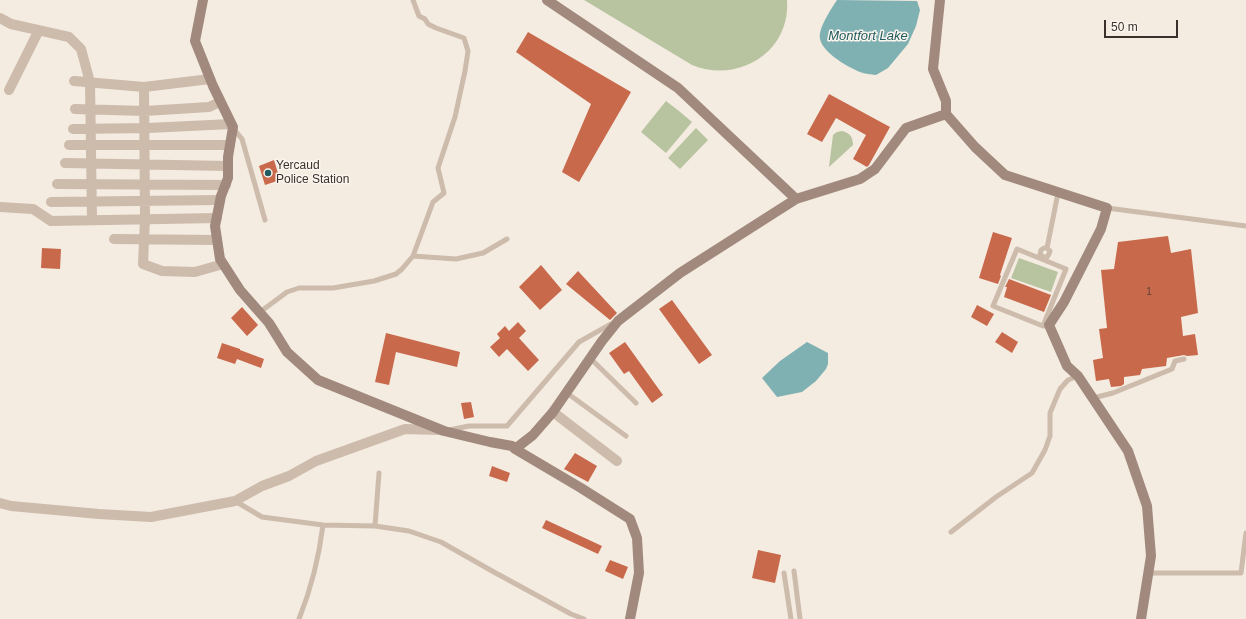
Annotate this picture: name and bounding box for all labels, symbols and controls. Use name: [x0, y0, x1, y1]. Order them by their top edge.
scale bar: [1106, 12, 1180, 38]
text: 50 m: [1111, 20, 1138, 34]
water label: Montfort Lake: [828, 28, 908, 44]
place label: Yercaud Police Station: [276, 159, 349, 187]
marker: Yercaud Police Station: [263, 168, 273, 178]
house number: 1: [1146, 286, 1152, 298]

